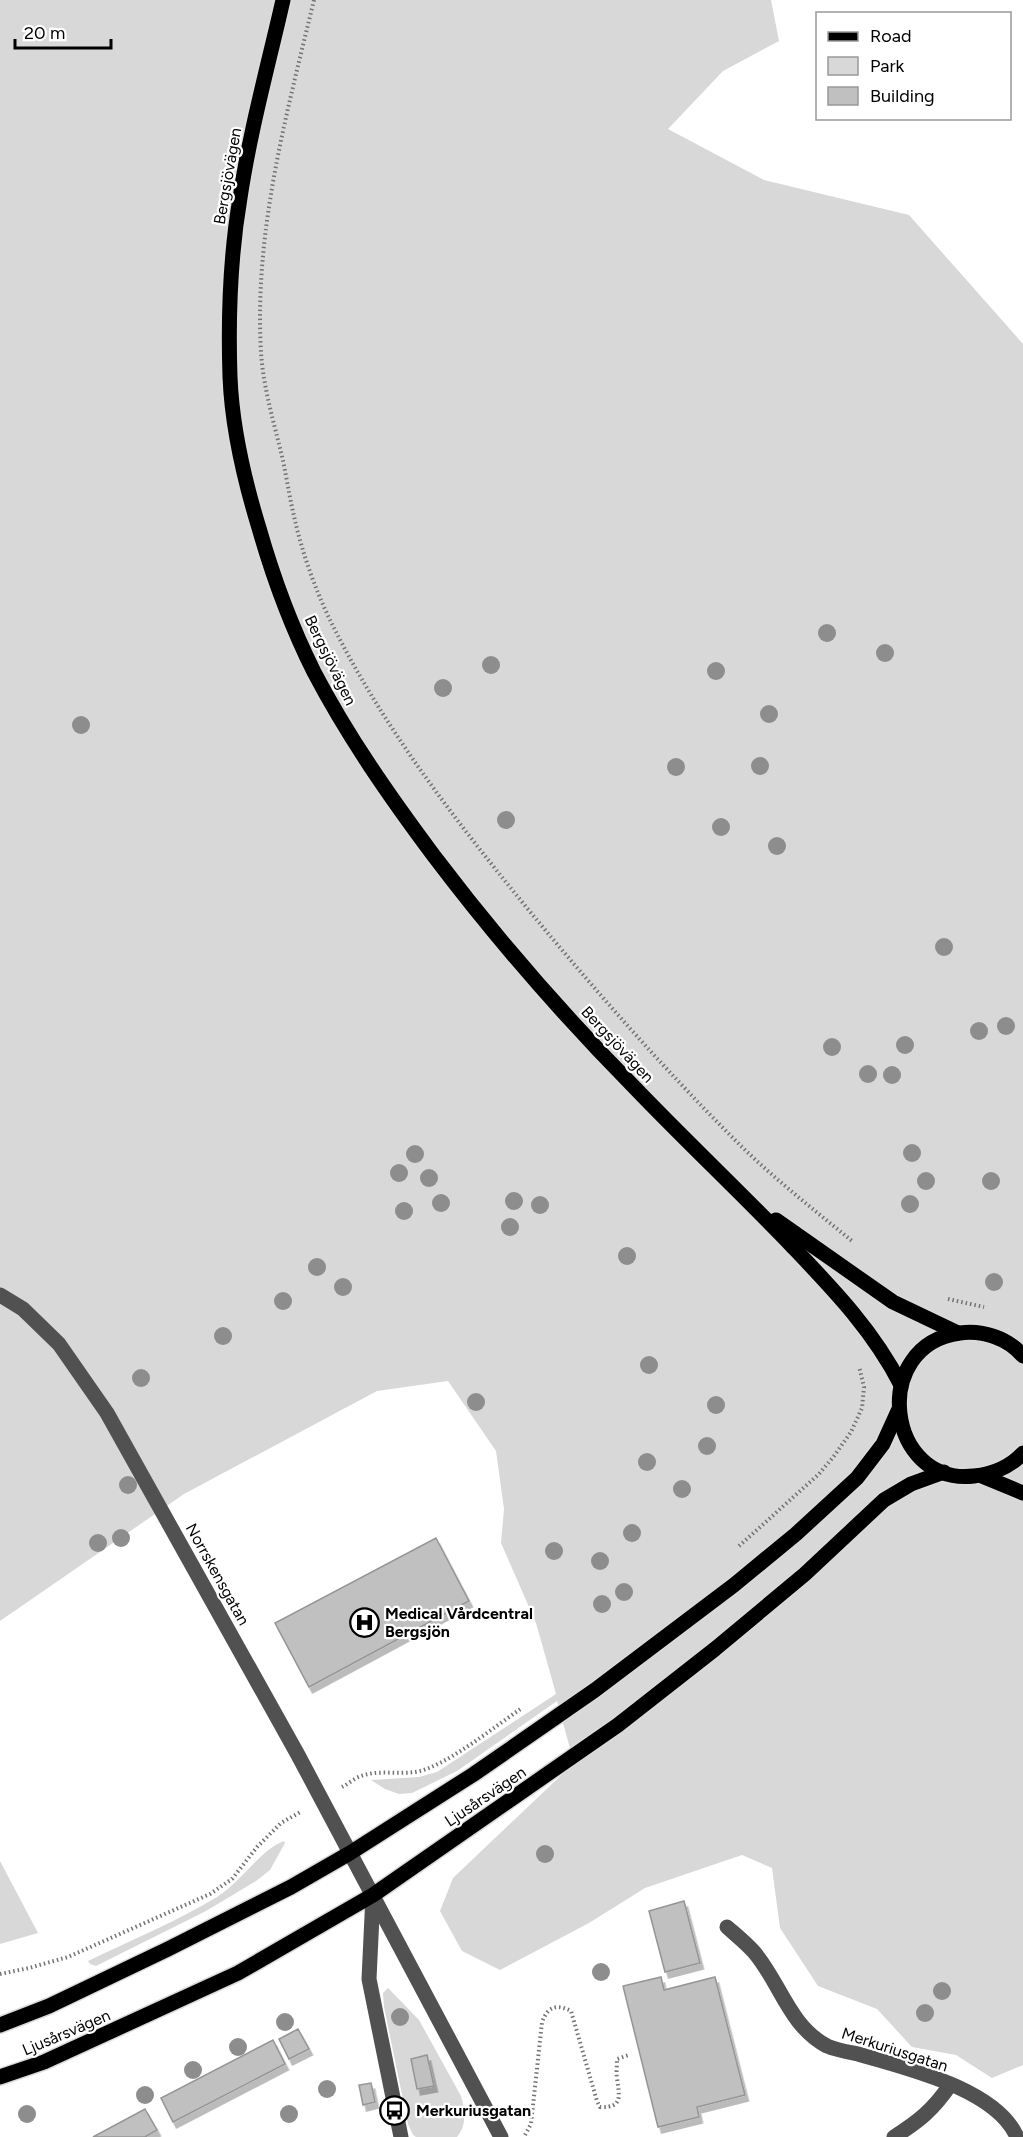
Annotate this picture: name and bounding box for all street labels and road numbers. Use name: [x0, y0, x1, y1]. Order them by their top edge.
street label: Bergsjövägen: [210, 126, 245, 226]
street label: Bergsjövägen: [301, 612, 361, 708]
street label: Bergsjövägen: [577, 1002, 658, 1087]
street label: Norrskensgatan: [182, 1520, 253, 1628]
street label: Ljusårsvägen: [441, 1762, 529, 1830]
street label: Ljusårsvägen: [19, 2005, 113, 2059]
street label: Merkuriusgatan: [839, 2023, 950, 2076]

